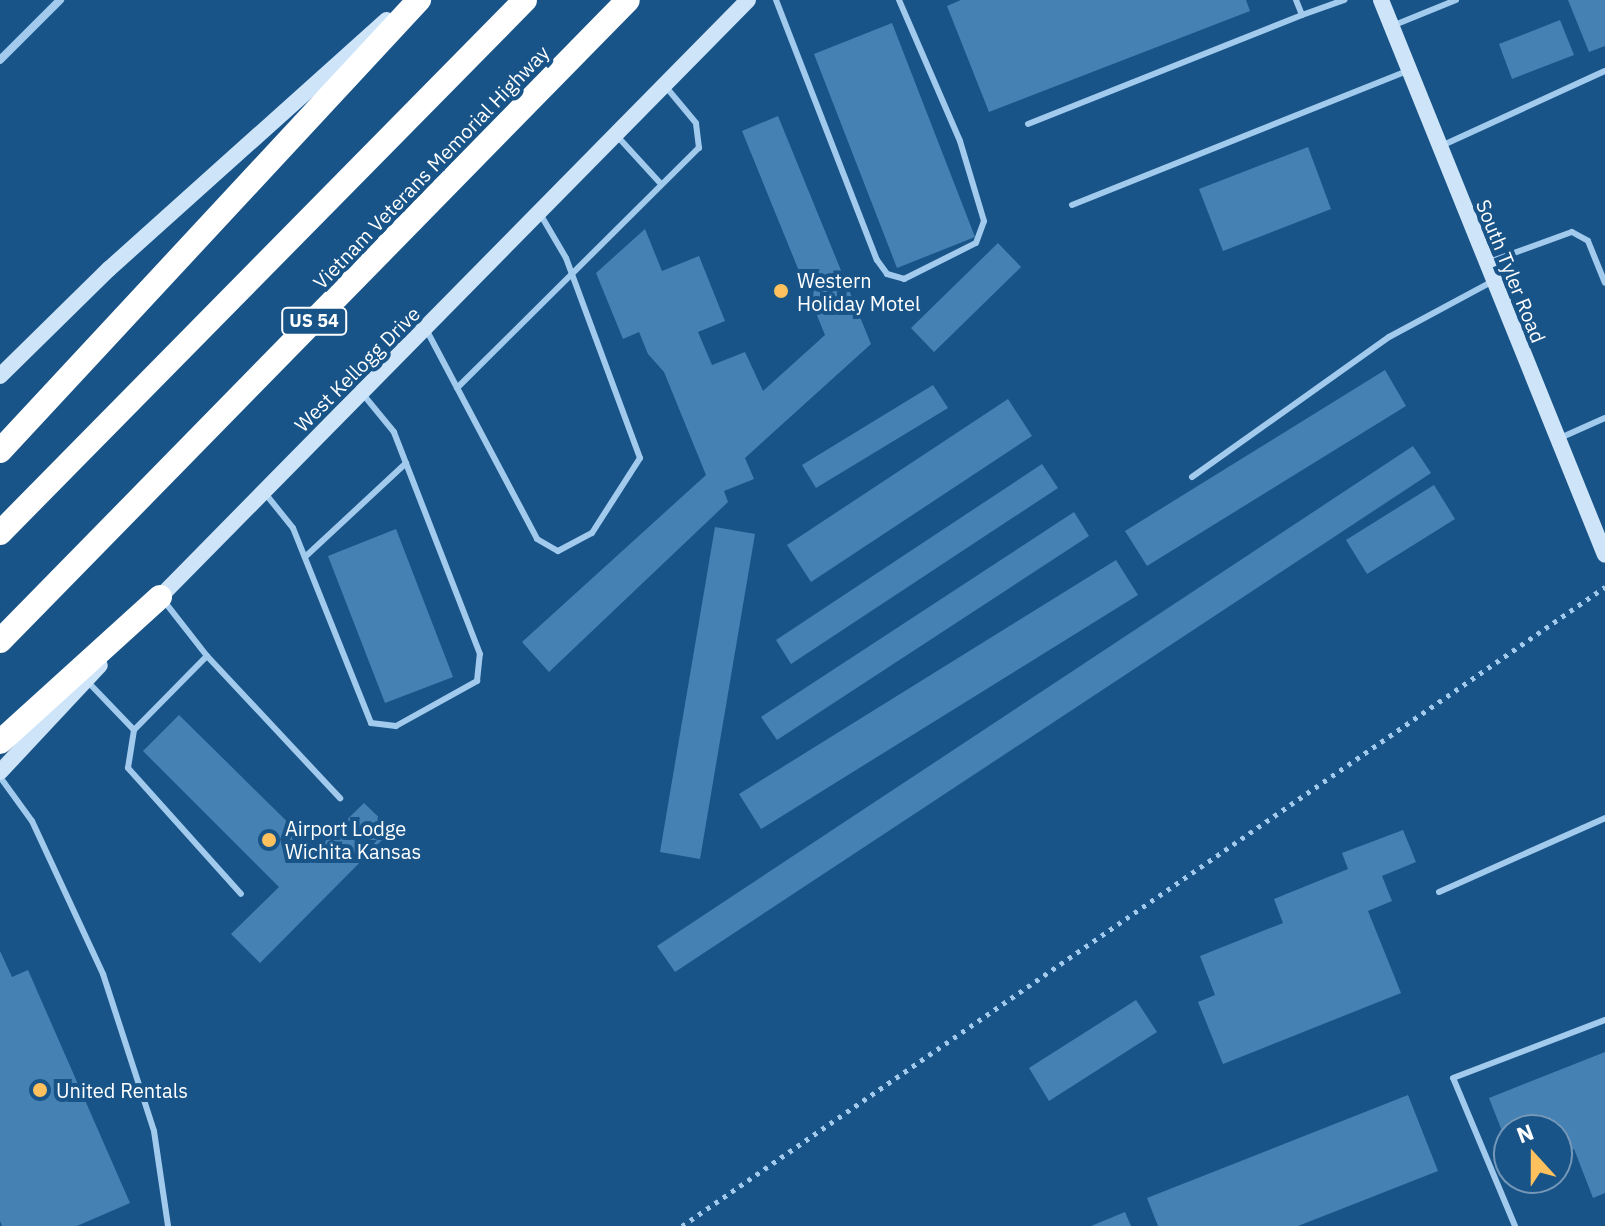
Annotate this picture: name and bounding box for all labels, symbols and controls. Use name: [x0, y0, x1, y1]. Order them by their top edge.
street label: Vietnam Veterans Memorial Highway: [308, 40, 554, 294]
street label: South Tyler Road: [1471, 196, 1551, 346]
place label: Western Holiday Motel: [797, 268, 920, 315]
marker: Western Holiday Motel: [772, 282, 790, 300]
street label: West Kellogg Drive: [289, 301, 425, 437]
road number: US 54: [280, 307, 348, 335]
place label: Airport Lodge Wichita Kansas: [285, 816, 421, 863]
marker: Airport Lodge Wichita Kansas: [260, 831, 278, 849]
place label: United Rentals: [56, 1078, 188, 1102]
marker: United Rentals: [31, 1081, 49, 1099]
north arrow: [1493, 1114, 1573, 1194]
text: N: [1512, 1117, 1538, 1149]

